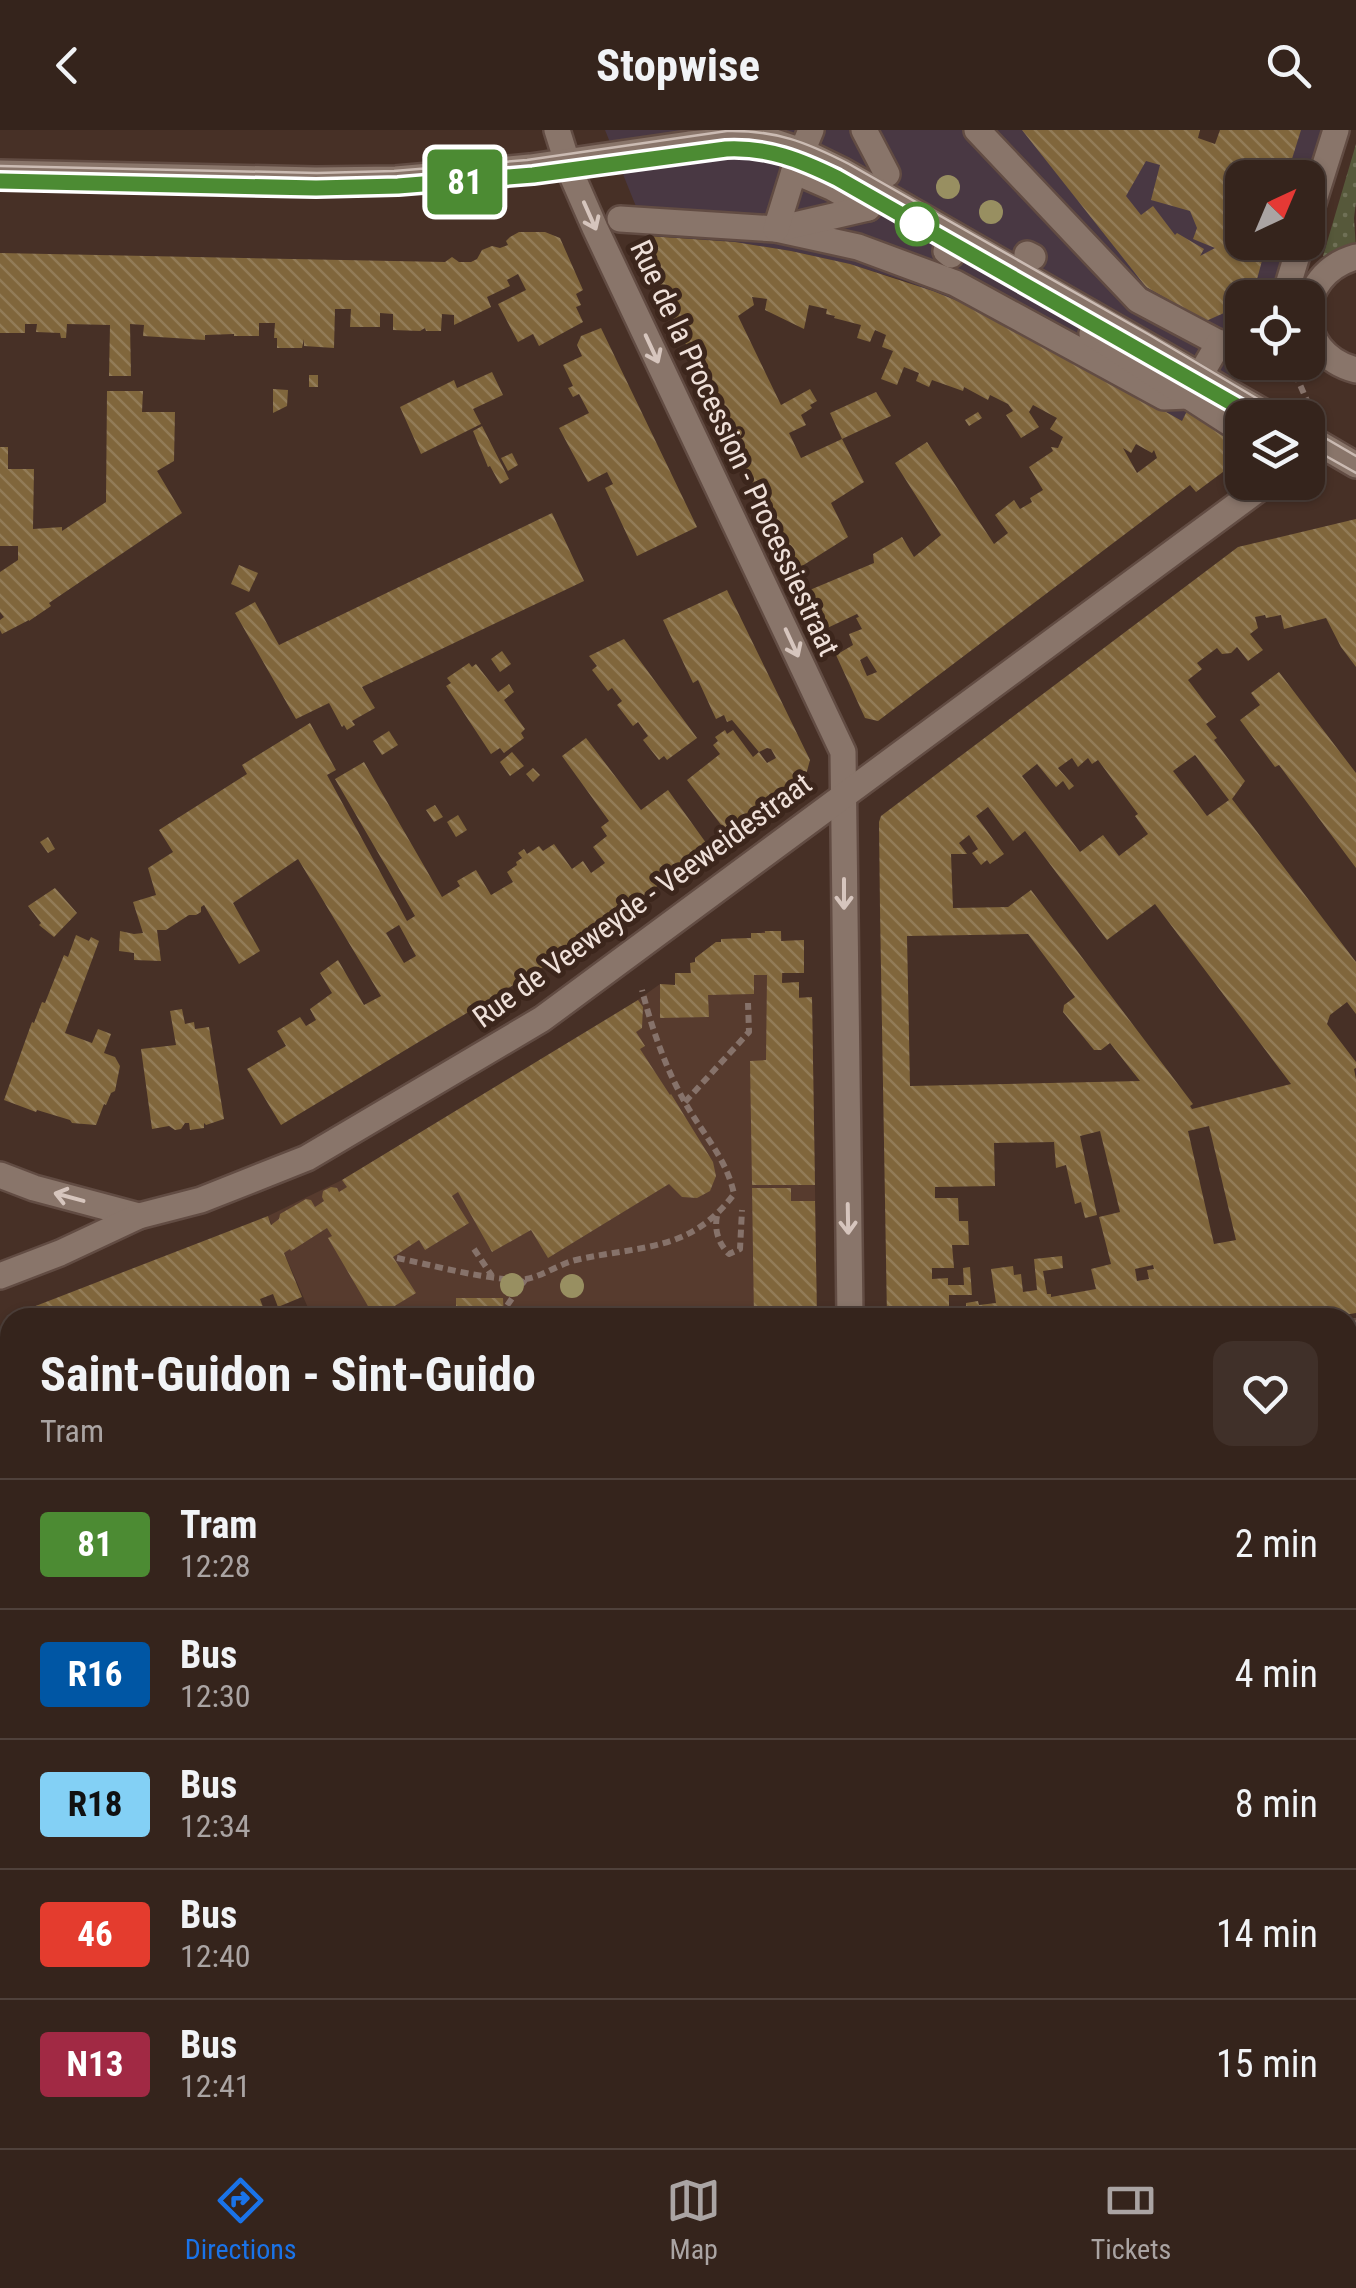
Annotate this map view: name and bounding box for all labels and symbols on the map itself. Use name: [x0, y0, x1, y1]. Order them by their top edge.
line badge: 81: [420, 150, 510, 214]
north arrow: [1225, 160, 1325, 260]
one-way arrow: [581, 200, 600, 230]
unlabelled marker: [896, 203, 938, 245]
street label: Rue de la Procession - Processiestraat: [623, 235, 847, 661]
one-way arrow: [644, 334, 663, 364]
one-way arrow: [783, 627, 802, 657]
street label: Rue de Veeweyde - Veeweidestraat: [466, 765, 818, 1035]
one-way arrow: [834, 876, 854, 909]
one-way arrow: [54, 1187, 85, 1206]
one-way arrow: [838, 1202, 858, 1234]

